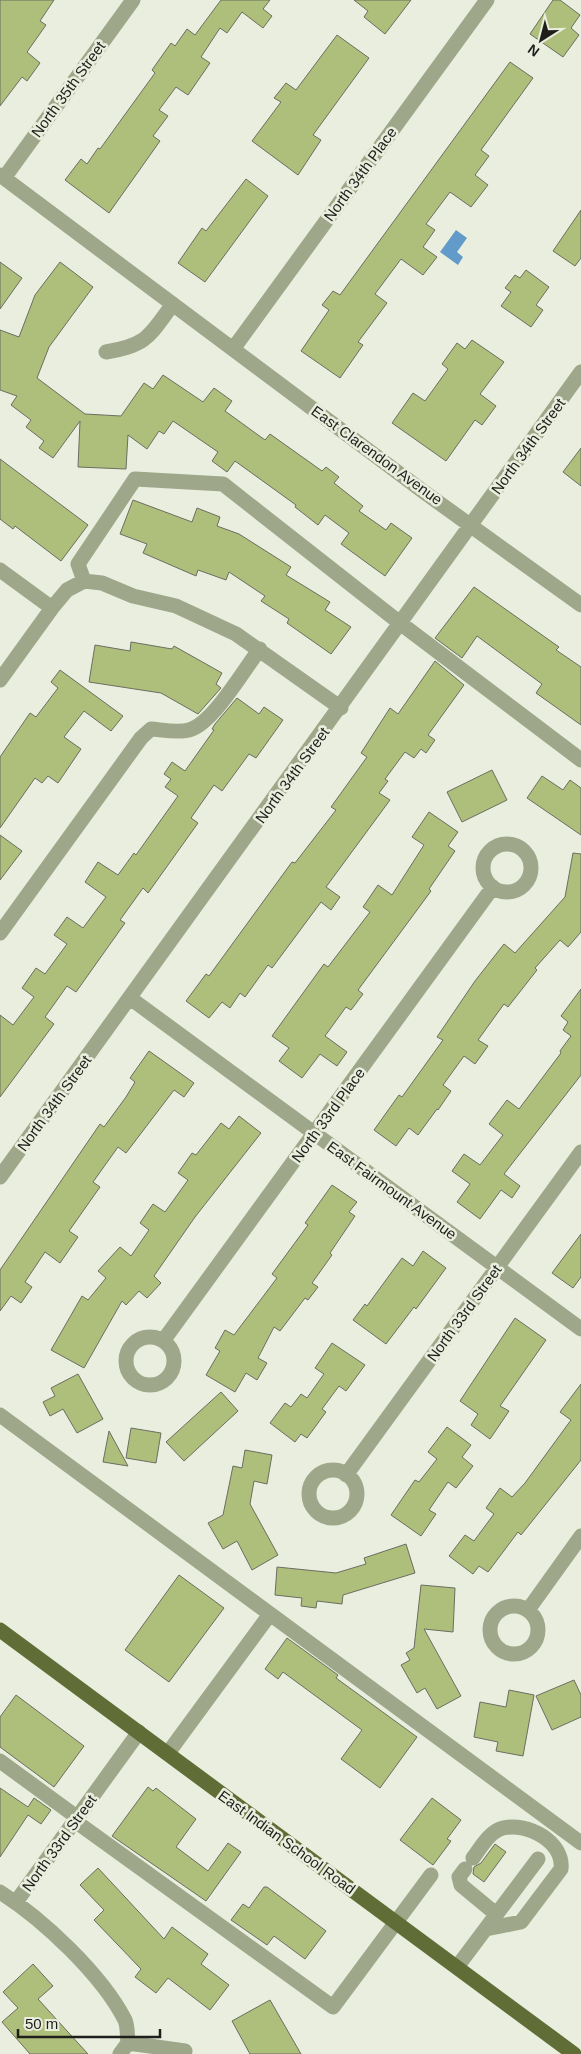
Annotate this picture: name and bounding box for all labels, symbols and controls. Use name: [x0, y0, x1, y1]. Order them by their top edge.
north arrow: [516, 15, 566, 65]
street label: North 35th Street: [28, 37, 109, 140]
text: N: [525, 41, 542, 60]
street label: North 34th Place: [320, 124, 400, 224]
street label: North 34th Street: [488, 394, 569, 497]
street label: East Clarendon Avenue: [308, 402, 446, 508]
street label: North 34th Street: [252, 723, 333, 826]
street label: North 34th Street: [14, 1051, 95, 1154]
street label: North 33rd Place: [288, 1064, 368, 1166]
street label: East Fairmount Avenue: [324, 1137, 460, 1243]
street label: North 33rd Street: [423, 1261, 505, 1365]
street label: East Indian School Road: [215, 1787, 359, 1897]
street label: North 33rd Street: [18, 1791, 100, 1895]
scale bar: [18, 2006, 160, 2038]
text: 50 m: [25, 2015, 58, 2032]

